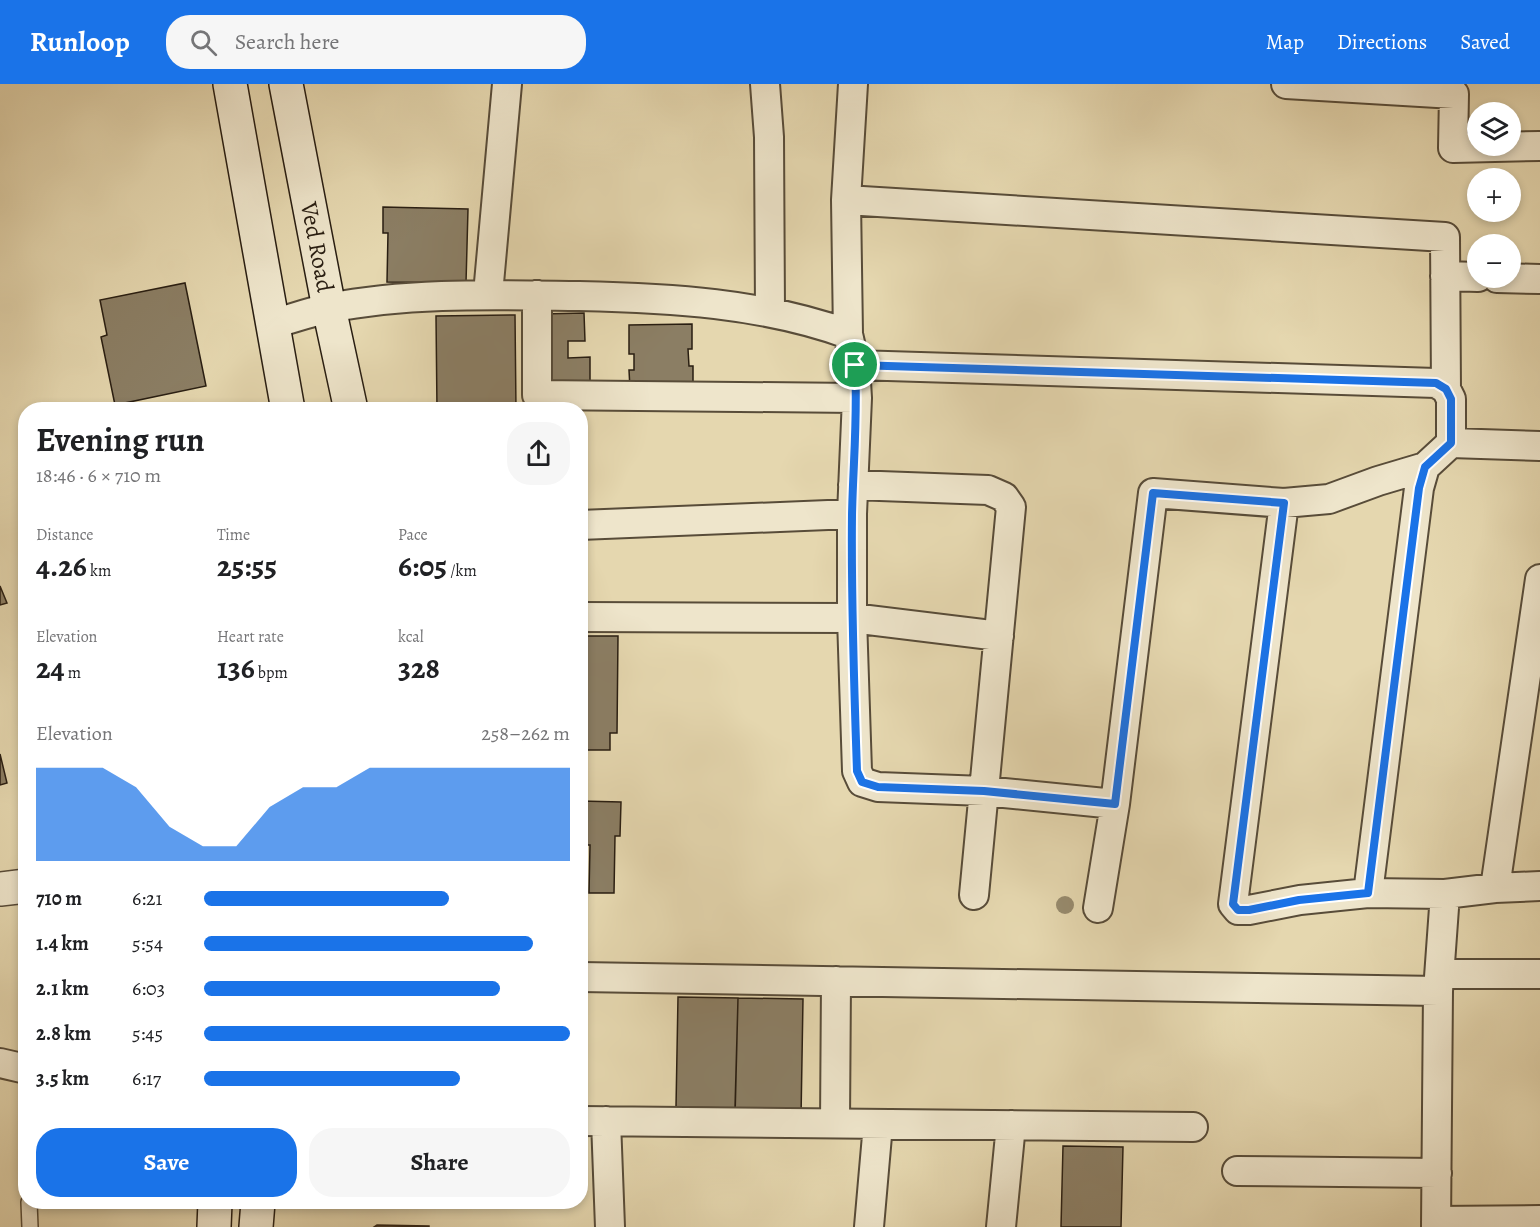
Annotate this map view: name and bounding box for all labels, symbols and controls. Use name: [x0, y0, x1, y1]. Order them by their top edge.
search box: [166, 15, 586, 69]
text: Runloop: [30, 23, 130, 61]
icon: search: [187, 26, 220, 59]
text: Search here: [235, 27, 339, 57]
text: Map: [1266, 28, 1304, 56]
text: Directions: [1337, 28, 1427, 56]
text: Saved: [1460, 28, 1510, 56]
map controls: [1467, 102, 1521, 288]
button: layers: [1467, 102, 1521, 156]
button: +: [1467, 168, 1521, 222]
street label: Ved Road: [293, 198, 342, 295]
button: −: [1467, 234, 1521, 288]
pin: [829, 339, 880, 390]
icon: arrive: [838, 348, 871, 381]
text: Evening run: [36, 417, 205, 462]
button: share: [507, 422, 570, 485]
text: 18:46 · 6 × 710 m: [36, 462, 161, 489]
text: Distance: [36, 524, 93, 546]
text: Time: [217, 524, 250, 546]
text: Pace: [398, 524, 428, 546]
text: 4.26: [36, 546, 87, 586]
text: 25:55: [217, 546, 277, 586]
text: 6:05: [398, 546, 447, 586]
text: km: [87, 560, 111, 582]
text: /km: [447, 560, 477, 582]
text: Elevation: [36, 626, 97, 648]
text: Heart rate: [217, 626, 284, 648]
text: kcal: [398, 626, 424, 648]
text: 24: [36, 648, 65, 688]
text: 136: [217, 648, 255, 688]
text: 328: [398, 648, 440, 688]
text: m: [65, 662, 81, 684]
text: bpm: [255, 662, 288, 684]
text: Elevation: [36, 720, 113, 747]
text: 258–262 m: [481, 720, 570, 747]
text: 710 m: [36, 885, 82, 912]
text: 6:21: [132, 885, 162, 912]
text: 1.4 km: [36, 930, 89, 957]
text: 5:54: [132, 930, 163, 957]
text: 2.1 km: [36, 975, 89, 1002]
text: 6:03: [132, 975, 165, 1002]
text: 2.8 km: [36, 1020, 91, 1047]
text: 5:45: [132, 1020, 163, 1047]
text: 3.5 km: [36, 1065, 89, 1092]
text: 6:17: [132, 1065, 161, 1092]
button: Save: [36, 1128, 297, 1197]
button: Share: [309, 1128, 570, 1197]

